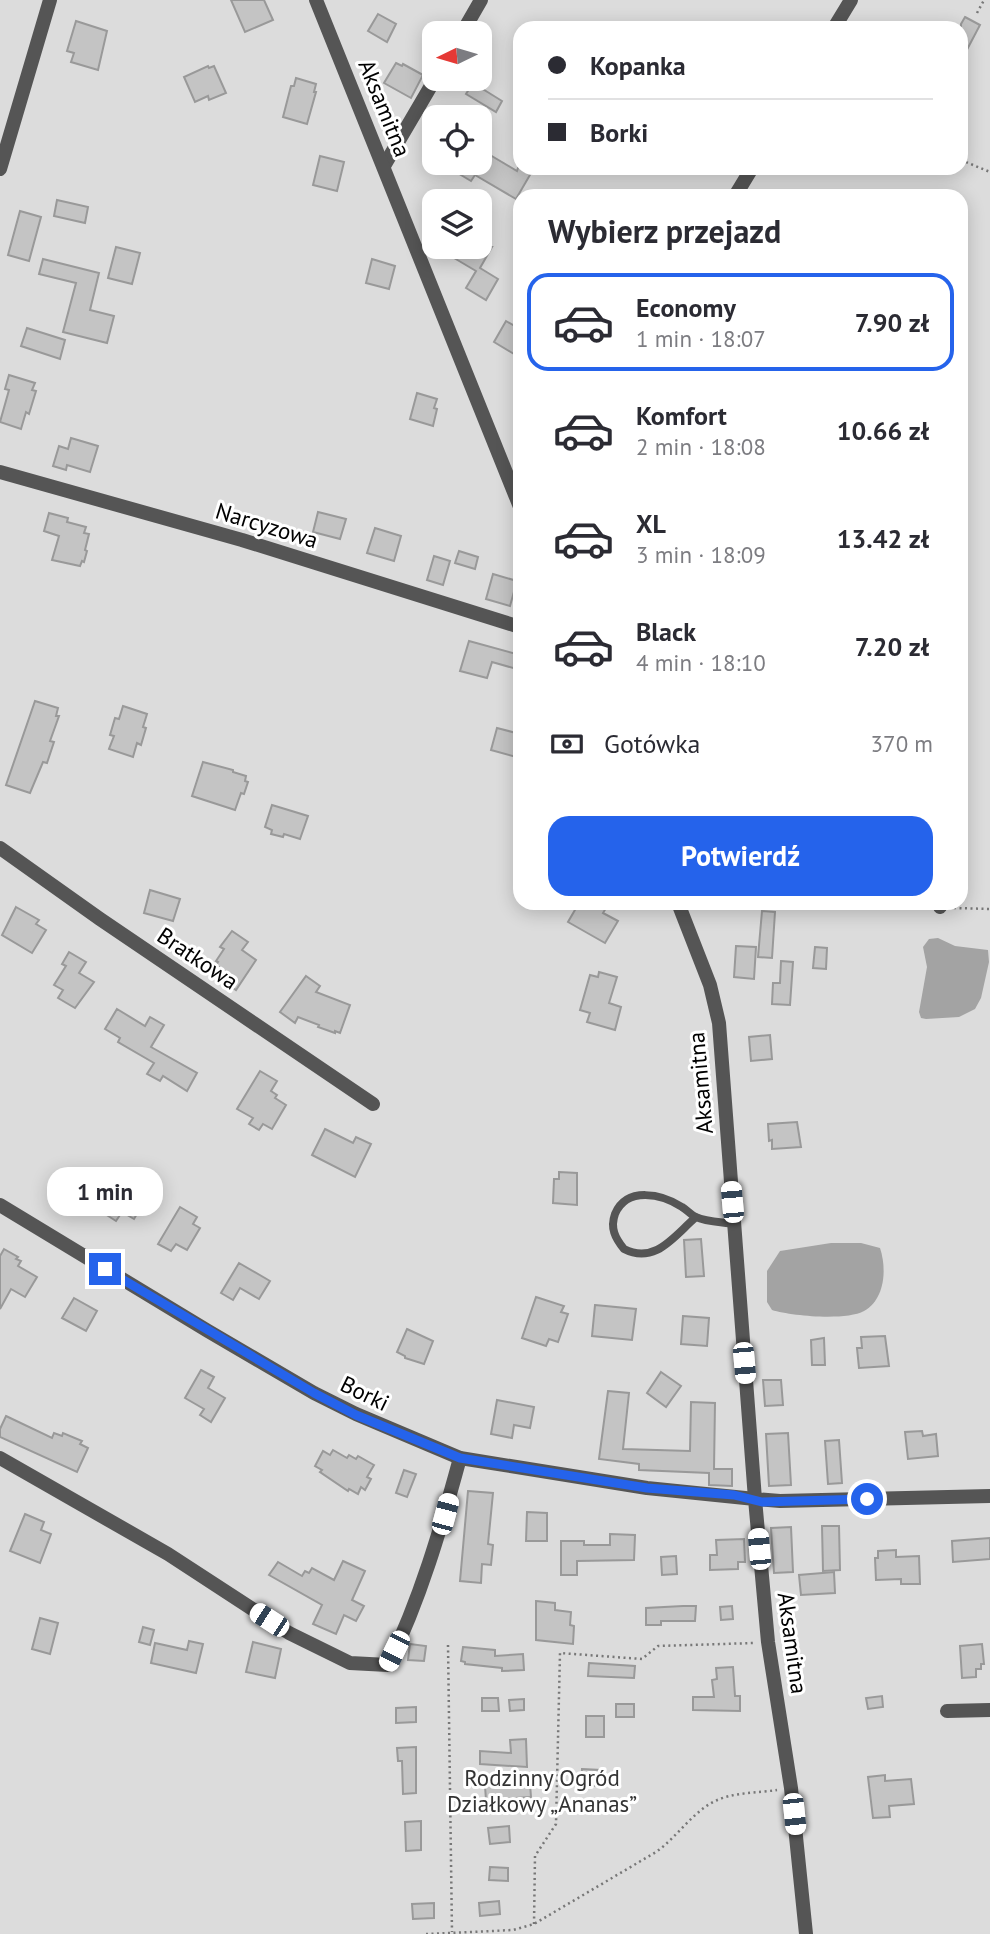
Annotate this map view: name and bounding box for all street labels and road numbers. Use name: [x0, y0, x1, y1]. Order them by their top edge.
street label: Aksamitna: [352, 55, 418, 161]
street label: Narcyzowa: [212, 496, 322, 554]
street label: Bratkowa: [152, 920, 244, 996]
street label: Aksamitna: [681, 1031, 719, 1135]
street label: Borki: [336, 1369, 394, 1417]
street label: Aksamitna: [772, 1590, 814, 1696]

